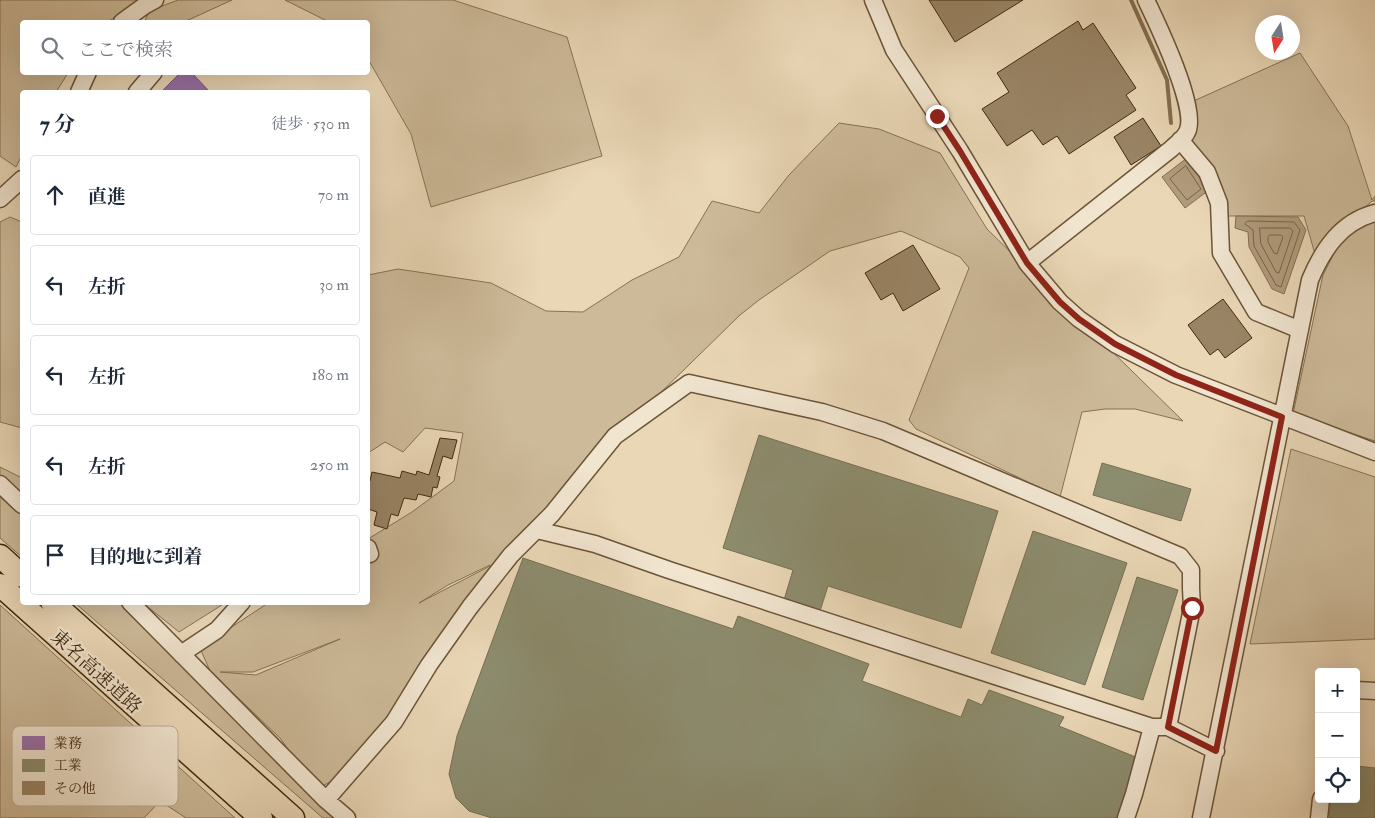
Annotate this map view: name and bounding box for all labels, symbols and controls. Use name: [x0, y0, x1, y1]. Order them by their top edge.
north arrow: [1255, 15, 1300, 60]
search box: [20, 20, 370, 75]
icon: search: [38, 34, 66, 62]
text: ここで検索: [78, 38, 173, 62]
route end: [926, 105, 949, 128]
text: 7 分: [40, 111, 75, 138]
text: 徒歩 · 530 m: [271, 114, 350, 134]
icon: ahead: [41, 181, 69, 209]
text: 直進: [88, 185, 126, 209]
text: 70 m: [318, 185, 349, 205]
icon: left: [41, 271, 69, 299]
text: 左折: [88, 275, 126, 299]
text: 30 m: [319, 275, 349, 295]
icon: left: [41, 361, 69, 389]
text: 左折: [88, 365, 126, 389]
text: 180 m: [312, 365, 349, 385]
icon: left: [41, 451, 69, 479]
text: 左折: [88, 455, 126, 479]
text: 250 m: [310, 455, 349, 475]
icon: arrive: [41, 541, 69, 569]
text: 目的地に到着: [88, 545, 202, 569]
route start: [1181, 597, 1204, 620]
street label: 東名高速道路: [46, 625, 147, 719]
map controls: [1315, 668, 1360, 803]
button: +: [1315, 668, 1360, 713]
button: −: [1315, 713, 1360, 758]
legend: [12, 726, 178, 806]
text: 業務: [54, 735, 82, 752]
text: 工業: [54, 757, 82, 774]
button: locate: [1315, 758, 1360, 803]
text: その他: [54, 780, 96, 797]

